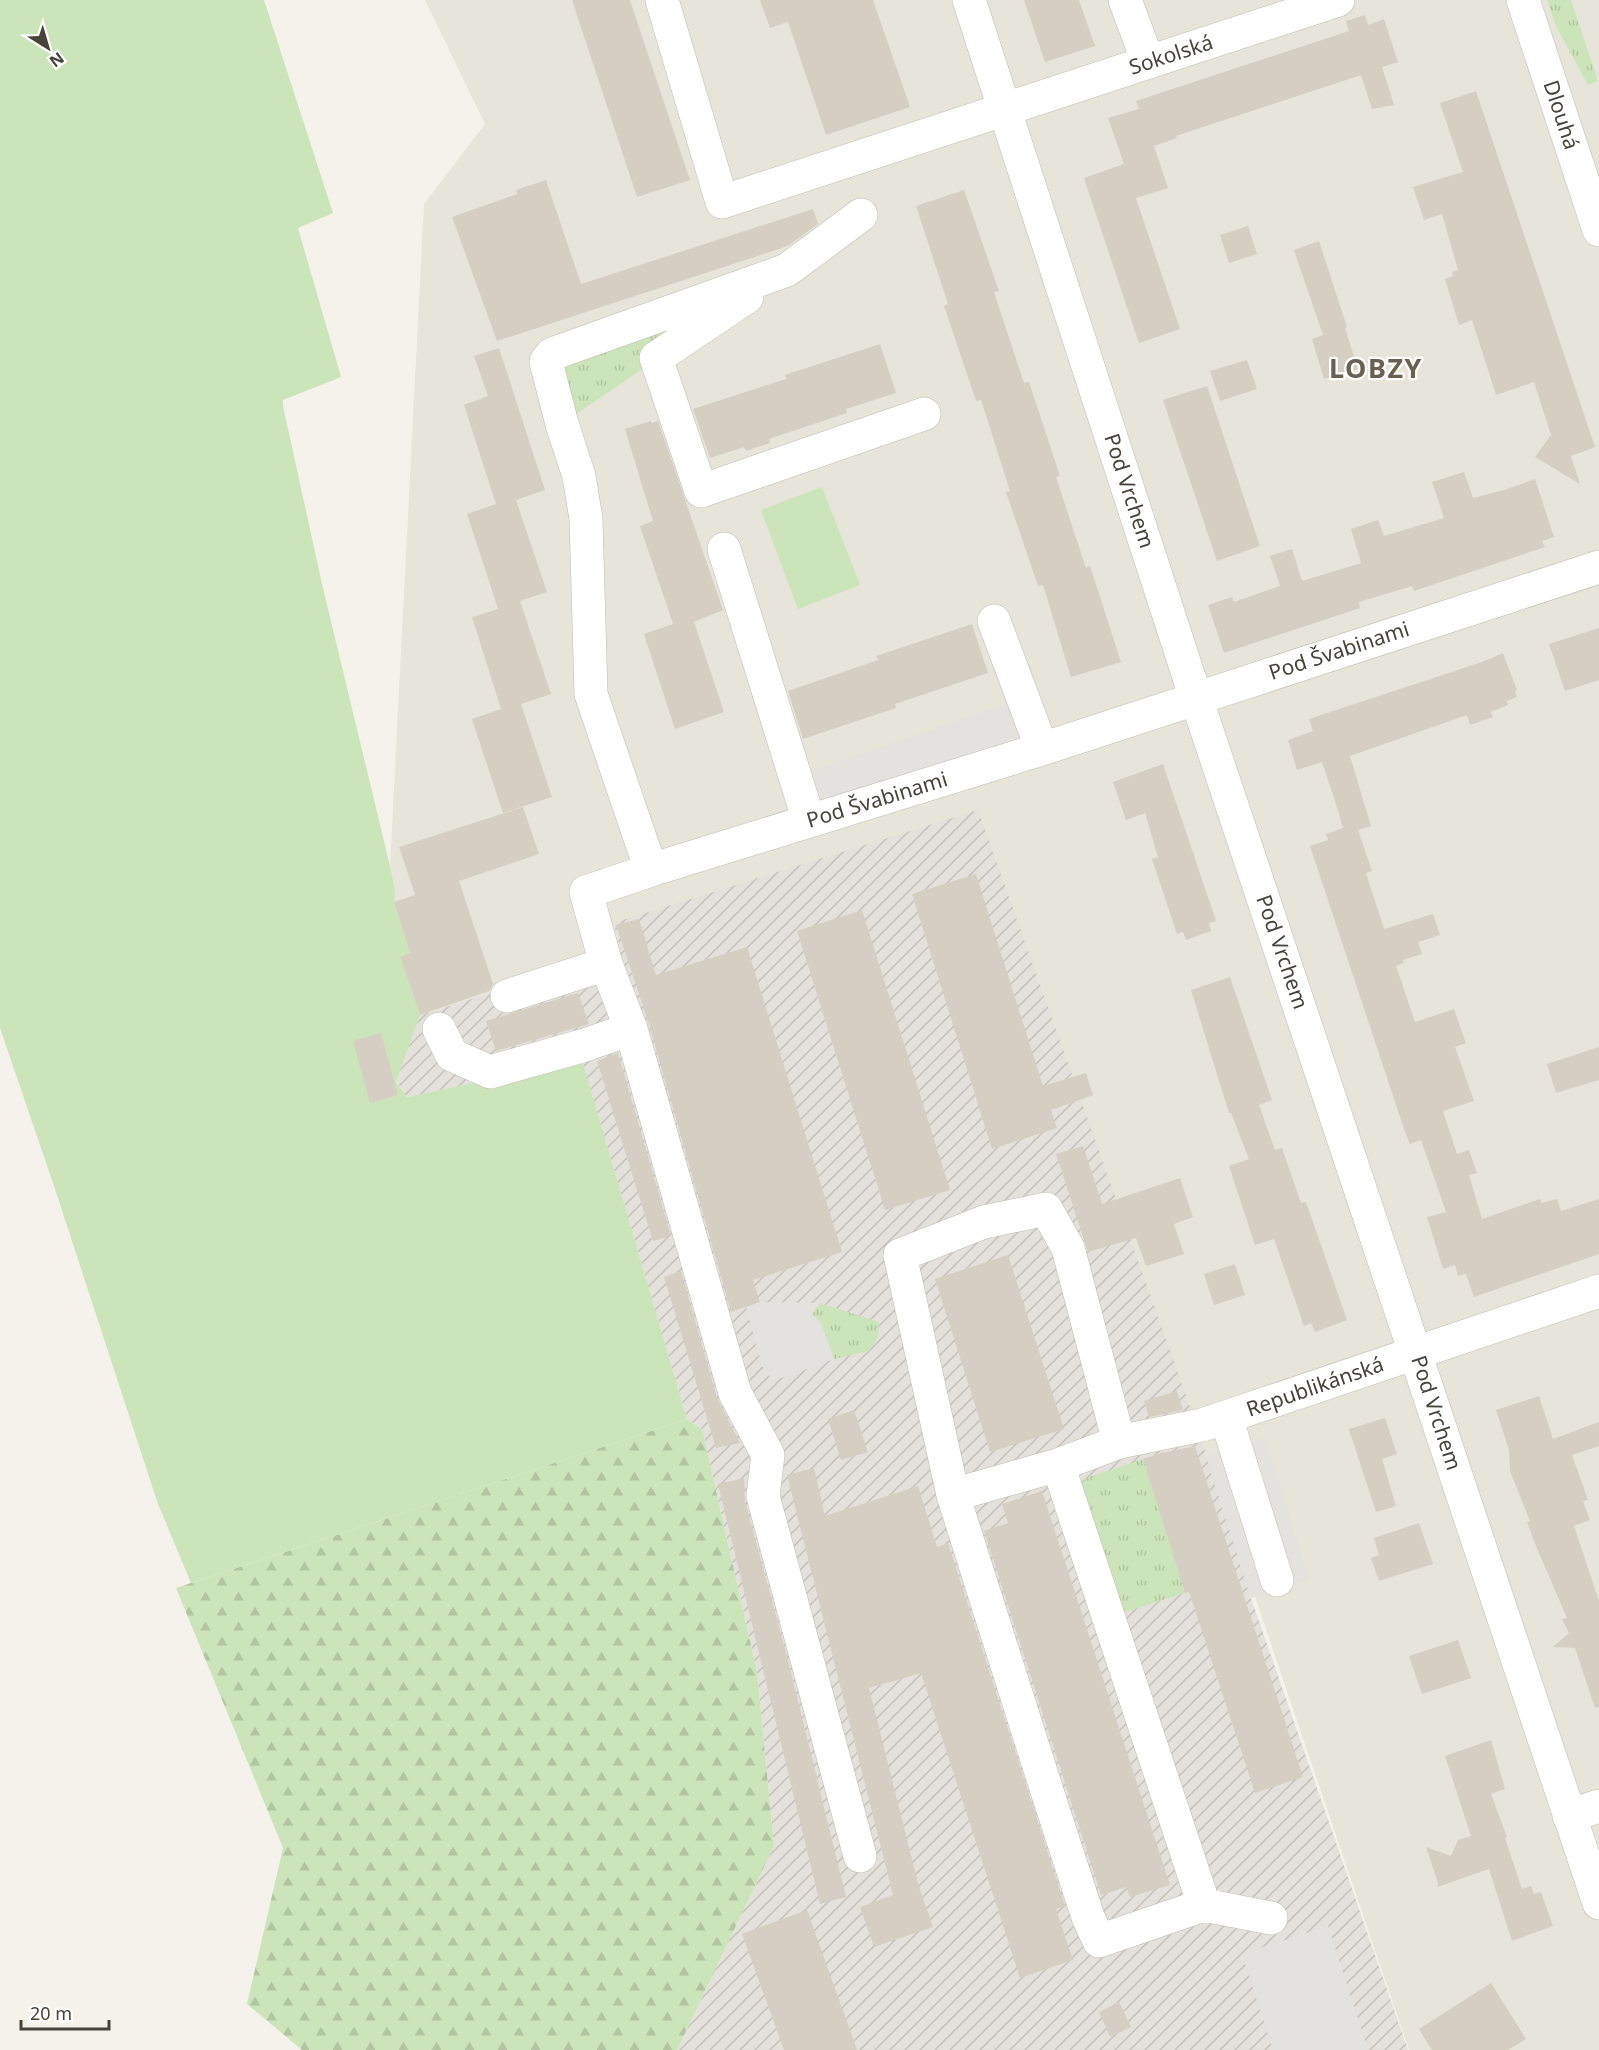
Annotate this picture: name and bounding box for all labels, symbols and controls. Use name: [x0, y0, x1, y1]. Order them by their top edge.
north arrow: [18, 18, 78, 78]
street label: Sokolská: [1125, 27, 1216, 81]
text: N: [45, 47, 69, 73]
street label: Dlouhá: [1538, 77, 1586, 153]
district label: LOBZY: [1329, 349, 1423, 386]
street label: Pod Vrchem: [1098, 430, 1162, 552]
street label: Pod Švabinami: [1265, 614, 1412, 686]
street label: Pod Švabinami: [803, 764, 951, 834]
street label: Pod Vrchem: [1250, 891, 1316, 1012]
street label: Republikánská: [1242, 1349, 1387, 1423]
street label: Pod Vrchem: [1405, 1352, 1469, 1474]
scale bar: [21, 1993, 110, 2031]
text: 20 m: [30, 2001, 72, 2025]

